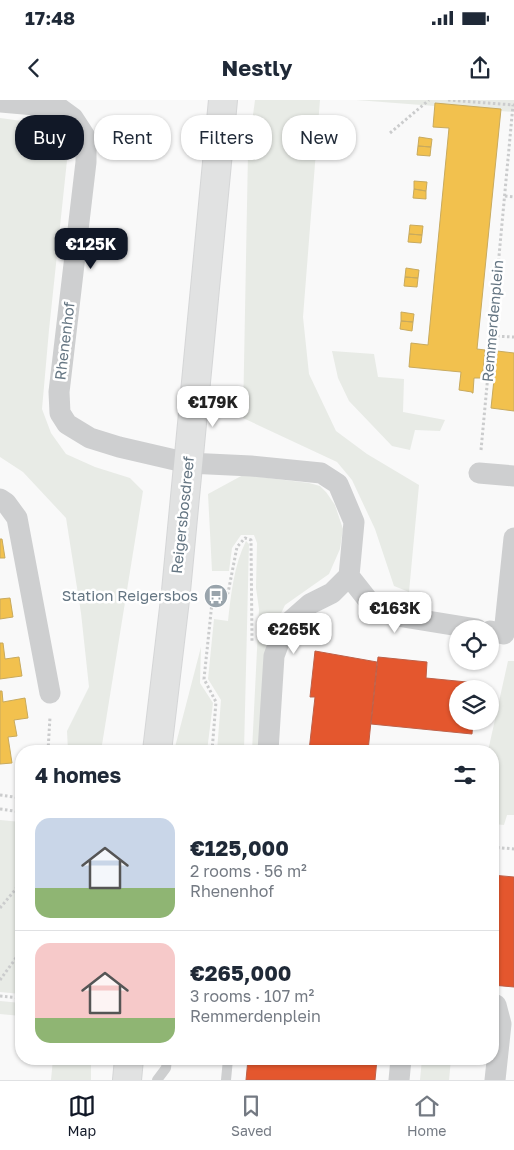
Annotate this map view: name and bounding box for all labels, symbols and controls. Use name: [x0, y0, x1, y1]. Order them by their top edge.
text: 17:48: [25, 6, 75, 29]
icon: back: [20, 54, 48, 82]
text: Nestly: [222, 54, 292, 81]
icon: share: [466, 54, 494, 82]
chip: Buy: [15, 115, 84, 160]
chip: Rent: [94, 115, 171, 160]
chip: Filters: [181, 115, 272, 160]
chip: New: [282, 115, 356, 160]
pin: €125K: [56, 228, 126, 270]
text: €125K: [66, 234, 116, 254]
street label: Remmerdenplein: [478, 259, 506, 383]
street label: Rhenenhof: [50, 300, 78, 381]
pin: €179K: [178, 386, 248, 428]
text: €179K: [188, 392, 238, 412]
street label: Reigersbosdreef: [167, 455, 197, 575]
bus stop icon: Station Reigersbos: [203, 583, 229, 609]
place label: Station Reigersbos: [62, 586, 198, 604]
pin: €163K: [360, 592, 430, 634]
text: €163K: [369, 598, 421, 618]
pin: €265K: [259, 612, 329, 655]
text: €265K: [268, 619, 320, 639]
map controls: [449, 620, 499, 730]
button: locate: [449, 620, 499, 670]
button: layers: [449, 680, 499, 730]
icon: filters: [451, 761, 479, 789]
text: 4 homes: [35, 762, 121, 788]
text: €125,000: [190, 835, 289, 861]
icon: home: [75, 838, 135, 898]
text: 2 rooms · 56 m²: [190, 861, 307, 881]
text: Rhenenhof: [190, 881, 274, 901]
text: €265,000: [190, 960, 291, 986]
icon: home: [75, 963, 135, 1023]
text: 3 rooms · 107 m²: [190, 986, 314, 1006]
text: Remmerdenplein: [190, 1006, 321, 1026]
tab: Map: [67, 1092, 96, 1139]
tab: Saved: [231, 1092, 272, 1139]
tab: Home: [407, 1092, 446, 1139]

